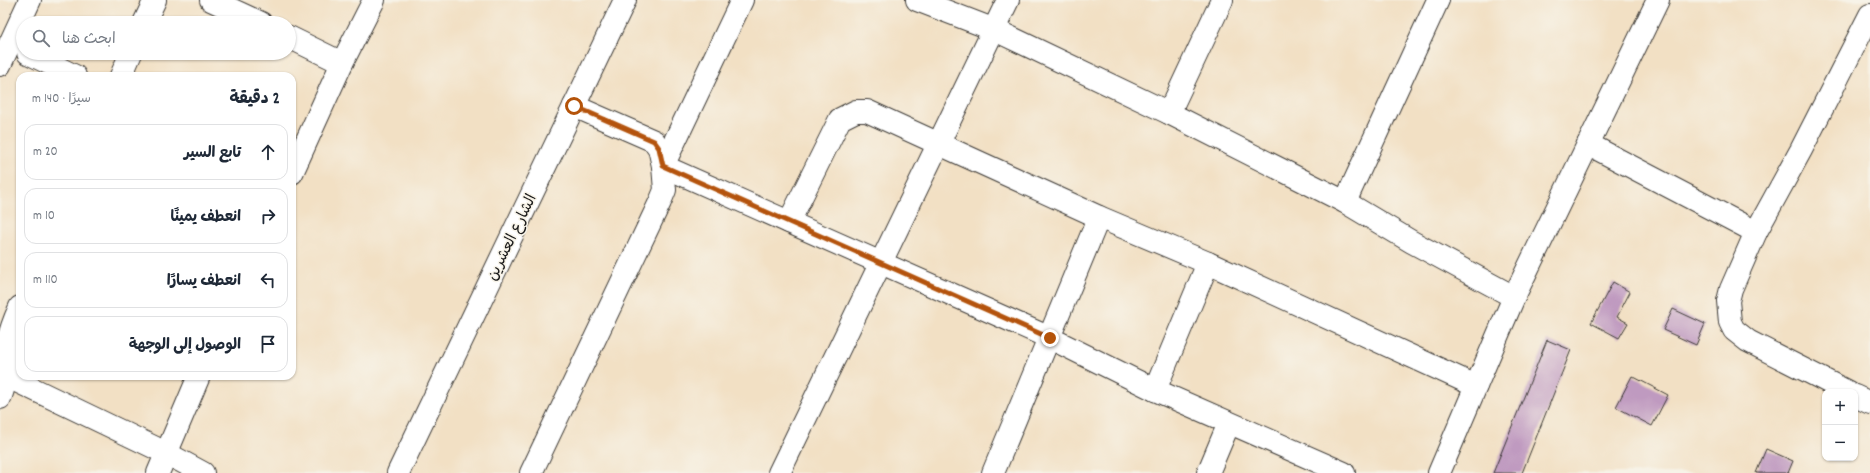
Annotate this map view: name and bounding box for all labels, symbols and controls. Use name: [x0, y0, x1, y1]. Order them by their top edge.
search box: [16, 16, 296, 60]
icon: search: [30, 27, 52, 49]
text: ابحث هنا: [62, 29, 116, 51]
text: 2 دقيقة: [229, 88, 280, 112]
text: سيرًا · 140 m: [32, 90, 91, 109]
route start: [565, 97, 583, 115]
icon: ahead: [257, 141, 279, 163]
text: 20 m: [33, 143, 58, 162]
text: تابع السير: [184, 143, 241, 165]
street label: الشارع العشرين: [482, 191, 543, 285]
icon: right: [257, 205, 279, 227]
text: 10 m: [33, 207, 55, 226]
text: انعطف يمينًا: [171, 207, 241, 229]
icon: left: [257, 269, 279, 291]
text: 110 m: [33, 271, 58, 290]
text: انعطف يسارًا: [167, 271, 241, 293]
route end: [1041, 329, 1059, 347]
icon: arrive: [257, 333, 279, 355]
text: الوصول إلى الوجهة: [129, 335, 241, 357]
map controls: [1822, 389, 1858, 461]
button: +: [1822, 389, 1858, 425]
button: −: [1822, 425, 1858, 461]

